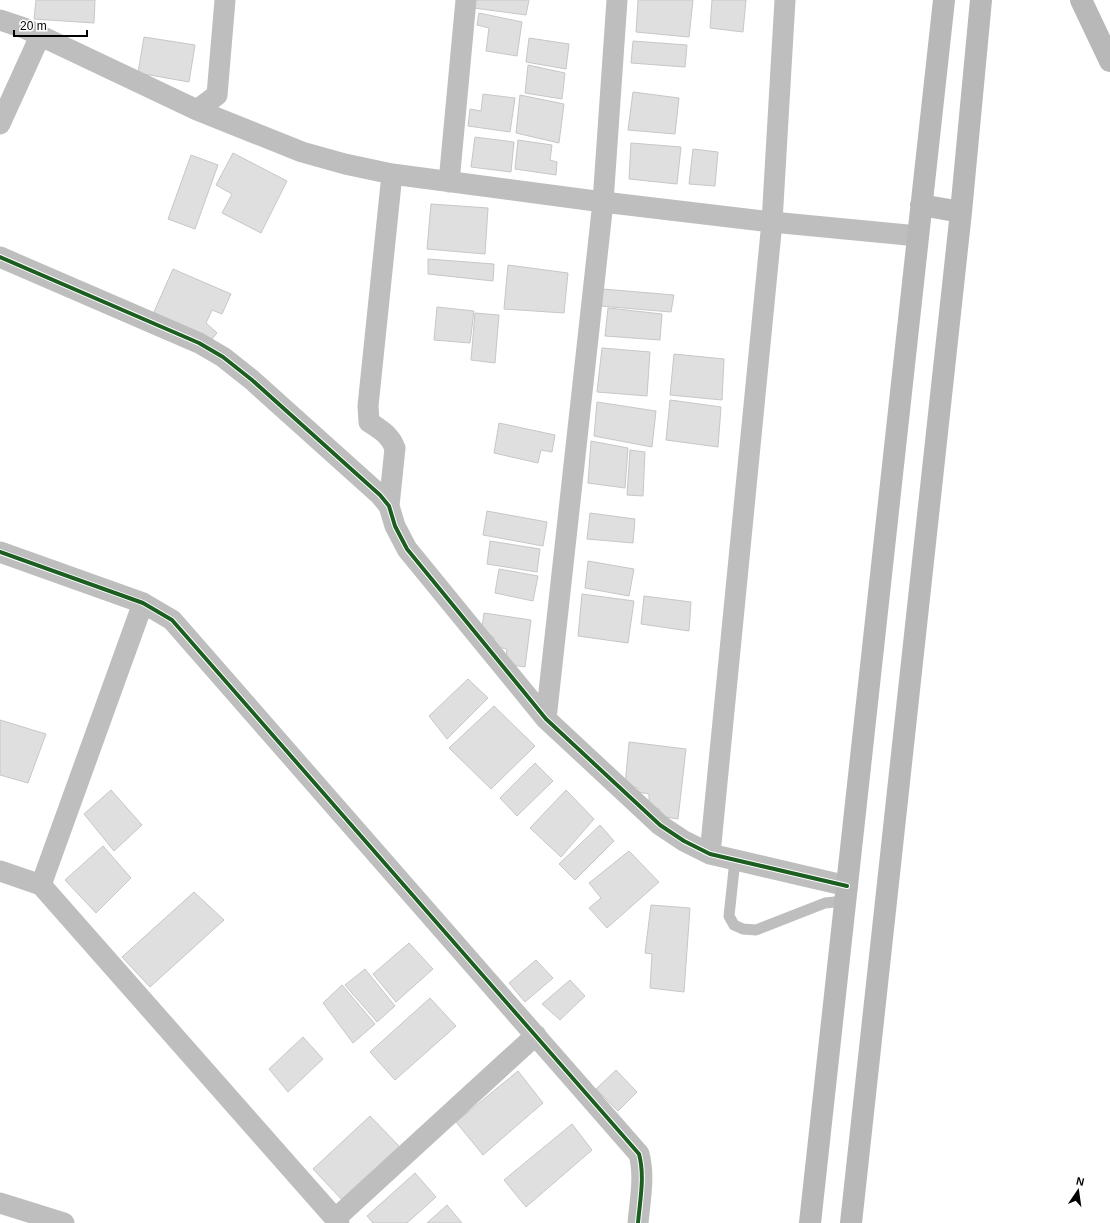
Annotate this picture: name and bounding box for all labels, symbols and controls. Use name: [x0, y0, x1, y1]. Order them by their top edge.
scale bar: [14, 12, 87, 38]
text: 20 m: [20, 19, 47, 33]
north arrow: [1058, 1171, 1098, 1211]
text: N: [1075, 1175, 1086, 1188]

